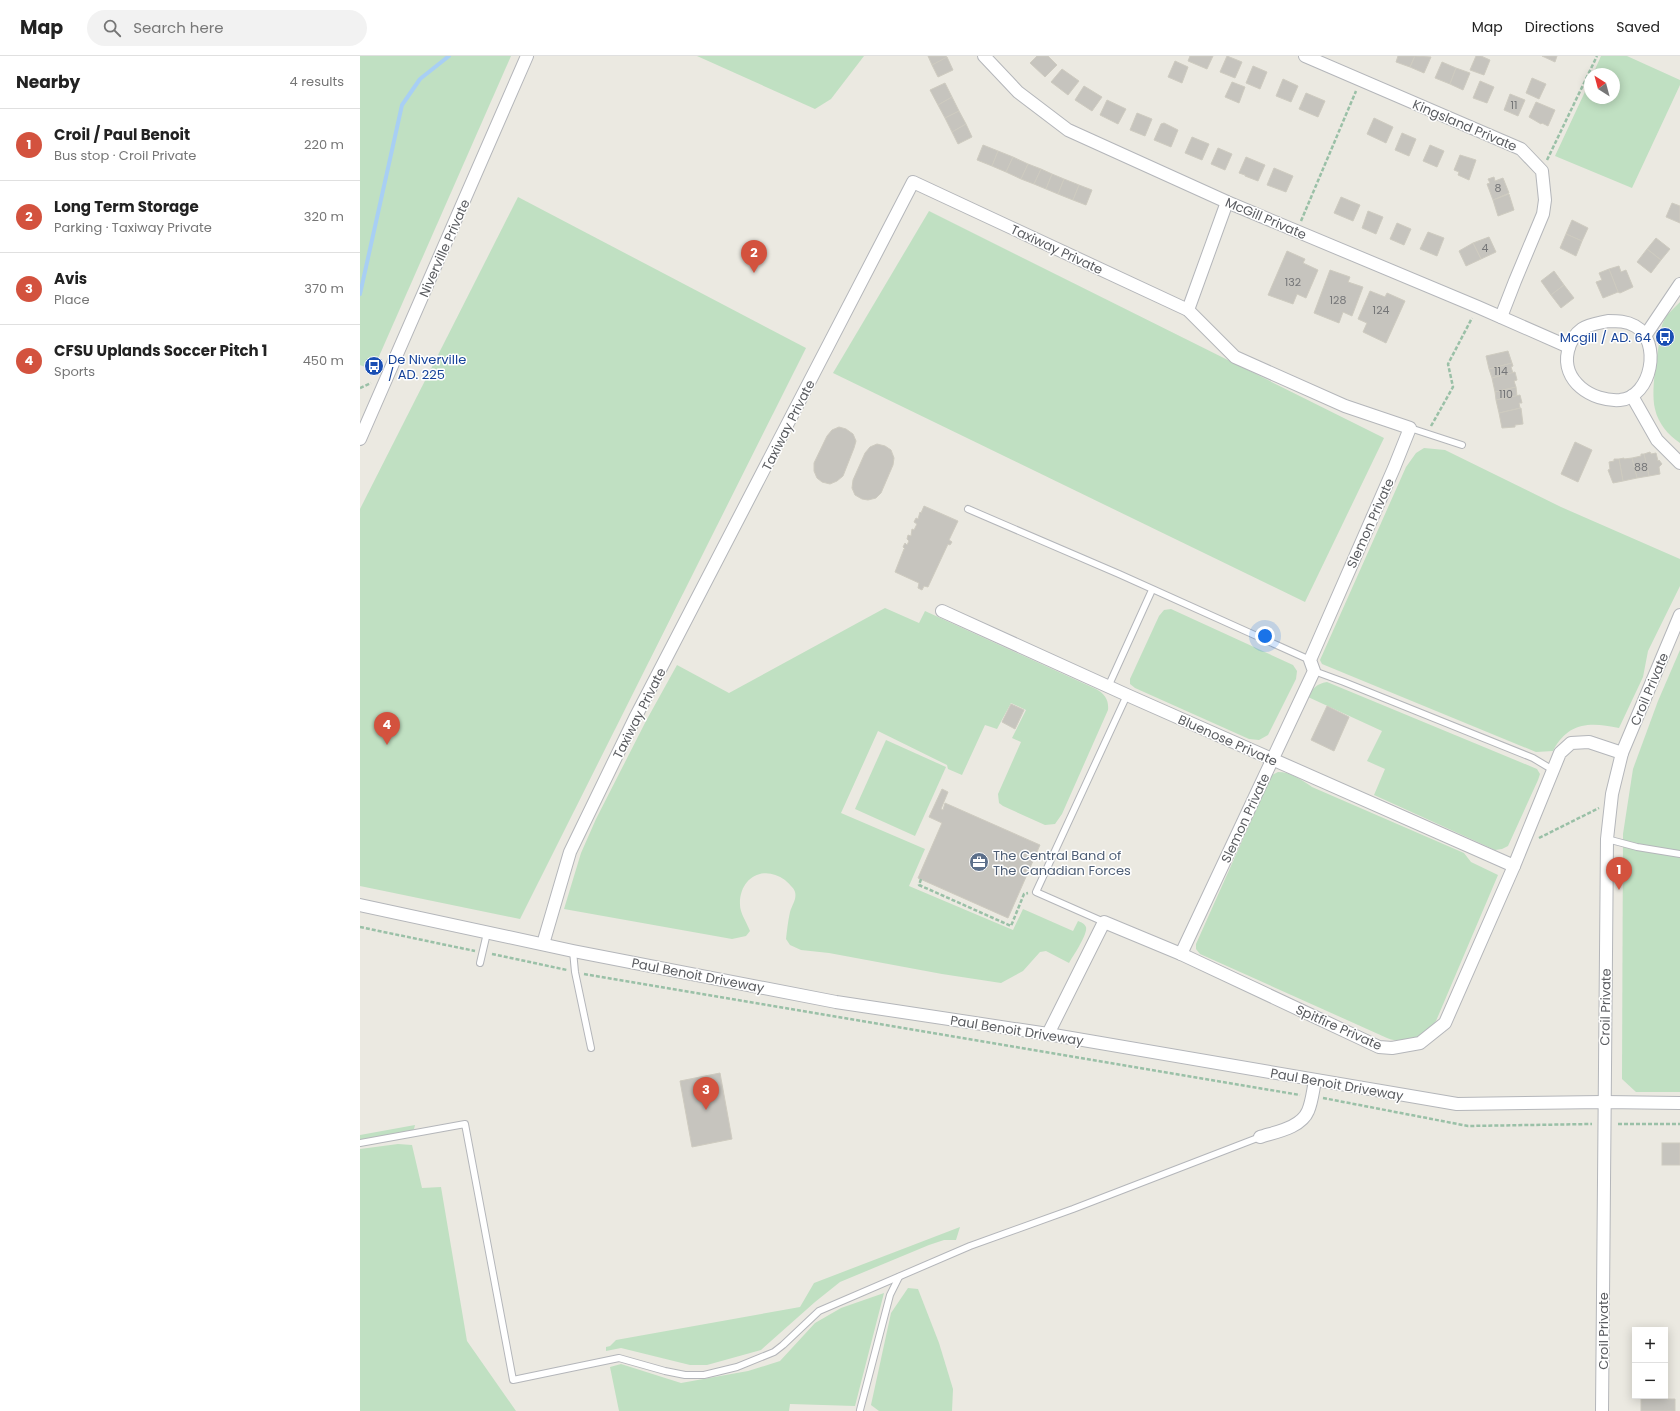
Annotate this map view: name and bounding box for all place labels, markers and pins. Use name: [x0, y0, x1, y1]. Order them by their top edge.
pin: 2: [741, 240, 767, 273]
bus stop icon: Mcgill / AD. 64: [1654, 326, 1676, 348]
place label: Mcgill / AD. 64: [1560, 328, 1651, 347]
place label: De Niverville / AD. 225: [388, 350, 466, 384]
bus stop icon: De Niverville / AD. 225: [363, 355, 385, 377]
pin: 4: [374, 712, 400, 745]
place label: The Central Band of The Canadian Forces: [993, 846, 1131, 880]
office icon: The Central Band of The Canadian Forces: [968, 851, 990, 873]
pin: 1: [1606, 857, 1632, 890]
pin: 3: [693, 1077, 719, 1110]

